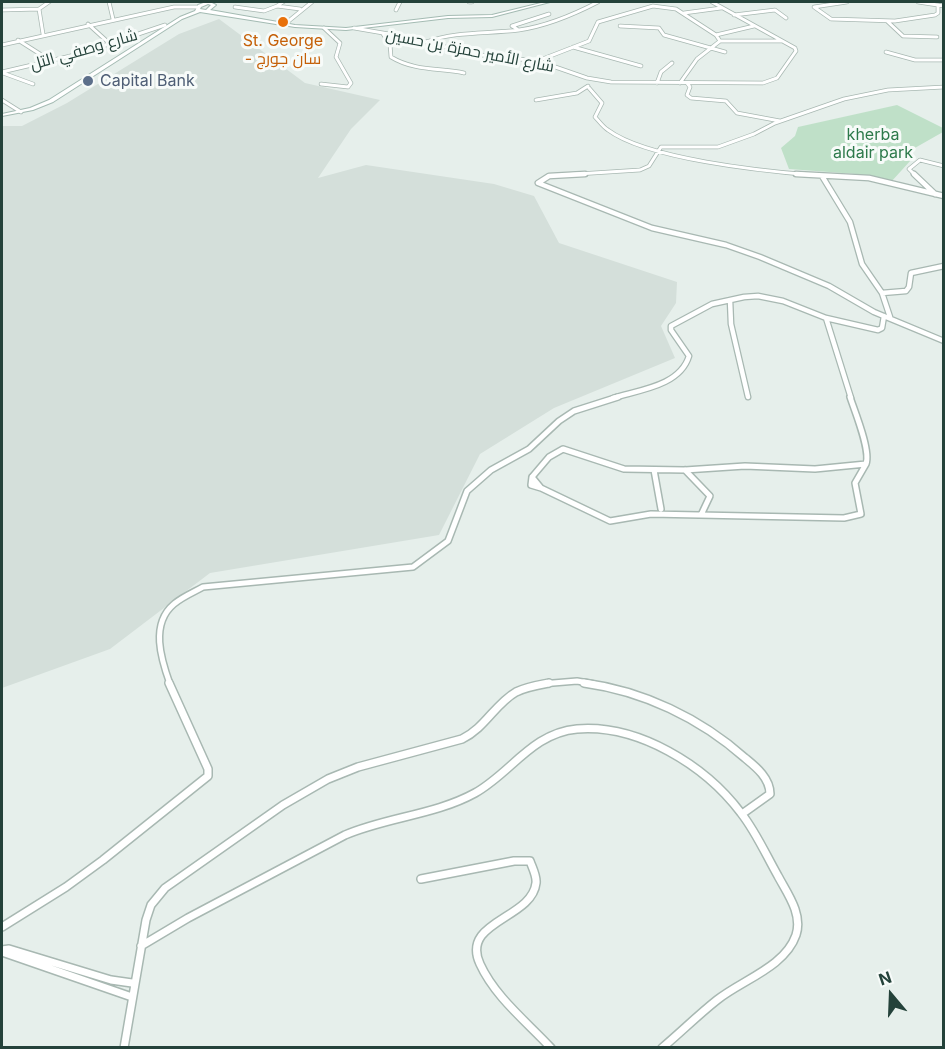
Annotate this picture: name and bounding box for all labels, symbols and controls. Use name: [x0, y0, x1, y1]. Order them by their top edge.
marker: St. George - سان جورج: [276, 15, 290, 29]
street label: شارع الأمير حمزة بن حسين: [384, 25, 556, 77]
street label: شارع وصفي التل: [28, 26, 140, 74]
place label: St. George - سان جورج: [243, 31, 323, 69]
place label: Capital Bank: [100, 71, 195, 91]
marker: Capital Bank: [81, 74, 95, 88]
park label: kherba aldair park: [833, 125, 913, 163]
north arrow: [861, 965, 921, 1025]
text: N: [876, 967, 894, 989]

